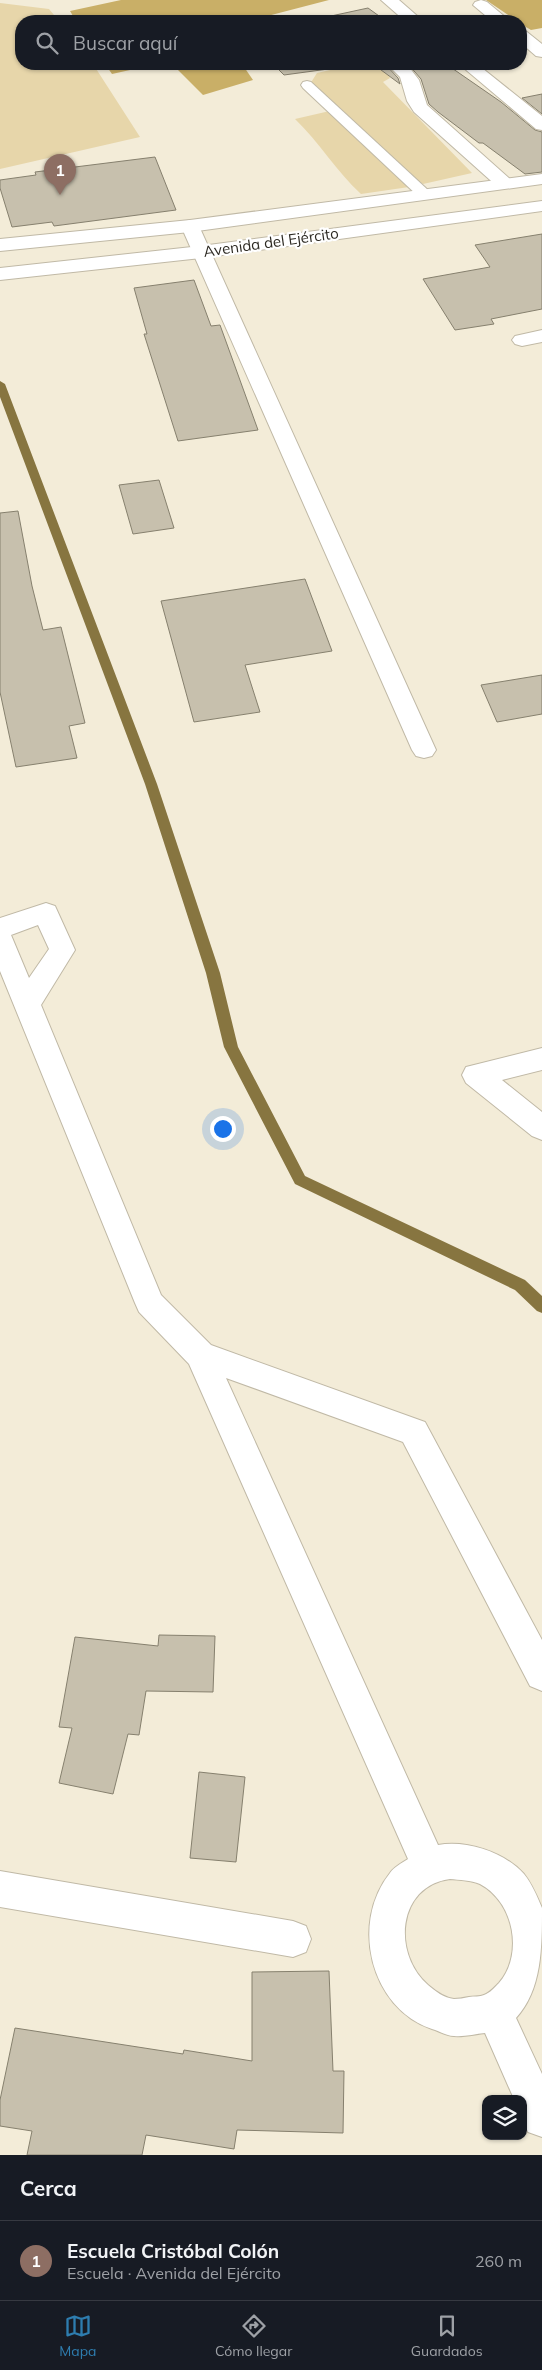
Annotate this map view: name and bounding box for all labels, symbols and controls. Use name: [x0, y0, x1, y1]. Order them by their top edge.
search box: [15, 15, 527, 70]
icon: search: [33, 29, 61, 57]
text: Buscar aquí: [73, 31, 177, 55]
pin: 1: [44, 154, 76, 195]
street label: Avenida del Ejército: [202, 223, 340, 261]
your location: [210, 1116, 236, 1142]
map controls: [482, 2095, 527, 2140]
button: layers: [482, 2095, 527, 2140]
text: Cerca: [20, 2175, 77, 2201]
text: Escuela Cristóbal Colón: [67, 2239, 279, 2263]
text: 1: [31, 2251, 41, 2271]
text: 260 m: [475, 2251, 522, 2271]
text: Escuela · Avenida del Ejército: [67, 2263, 281, 2283]
tab: Mapa: [59, 2312, 97, 2360]
tab: Cómo llegar: [215, 2312, 292, 2360]
tab: Guardados: [411, 2312, 483, 2360]

